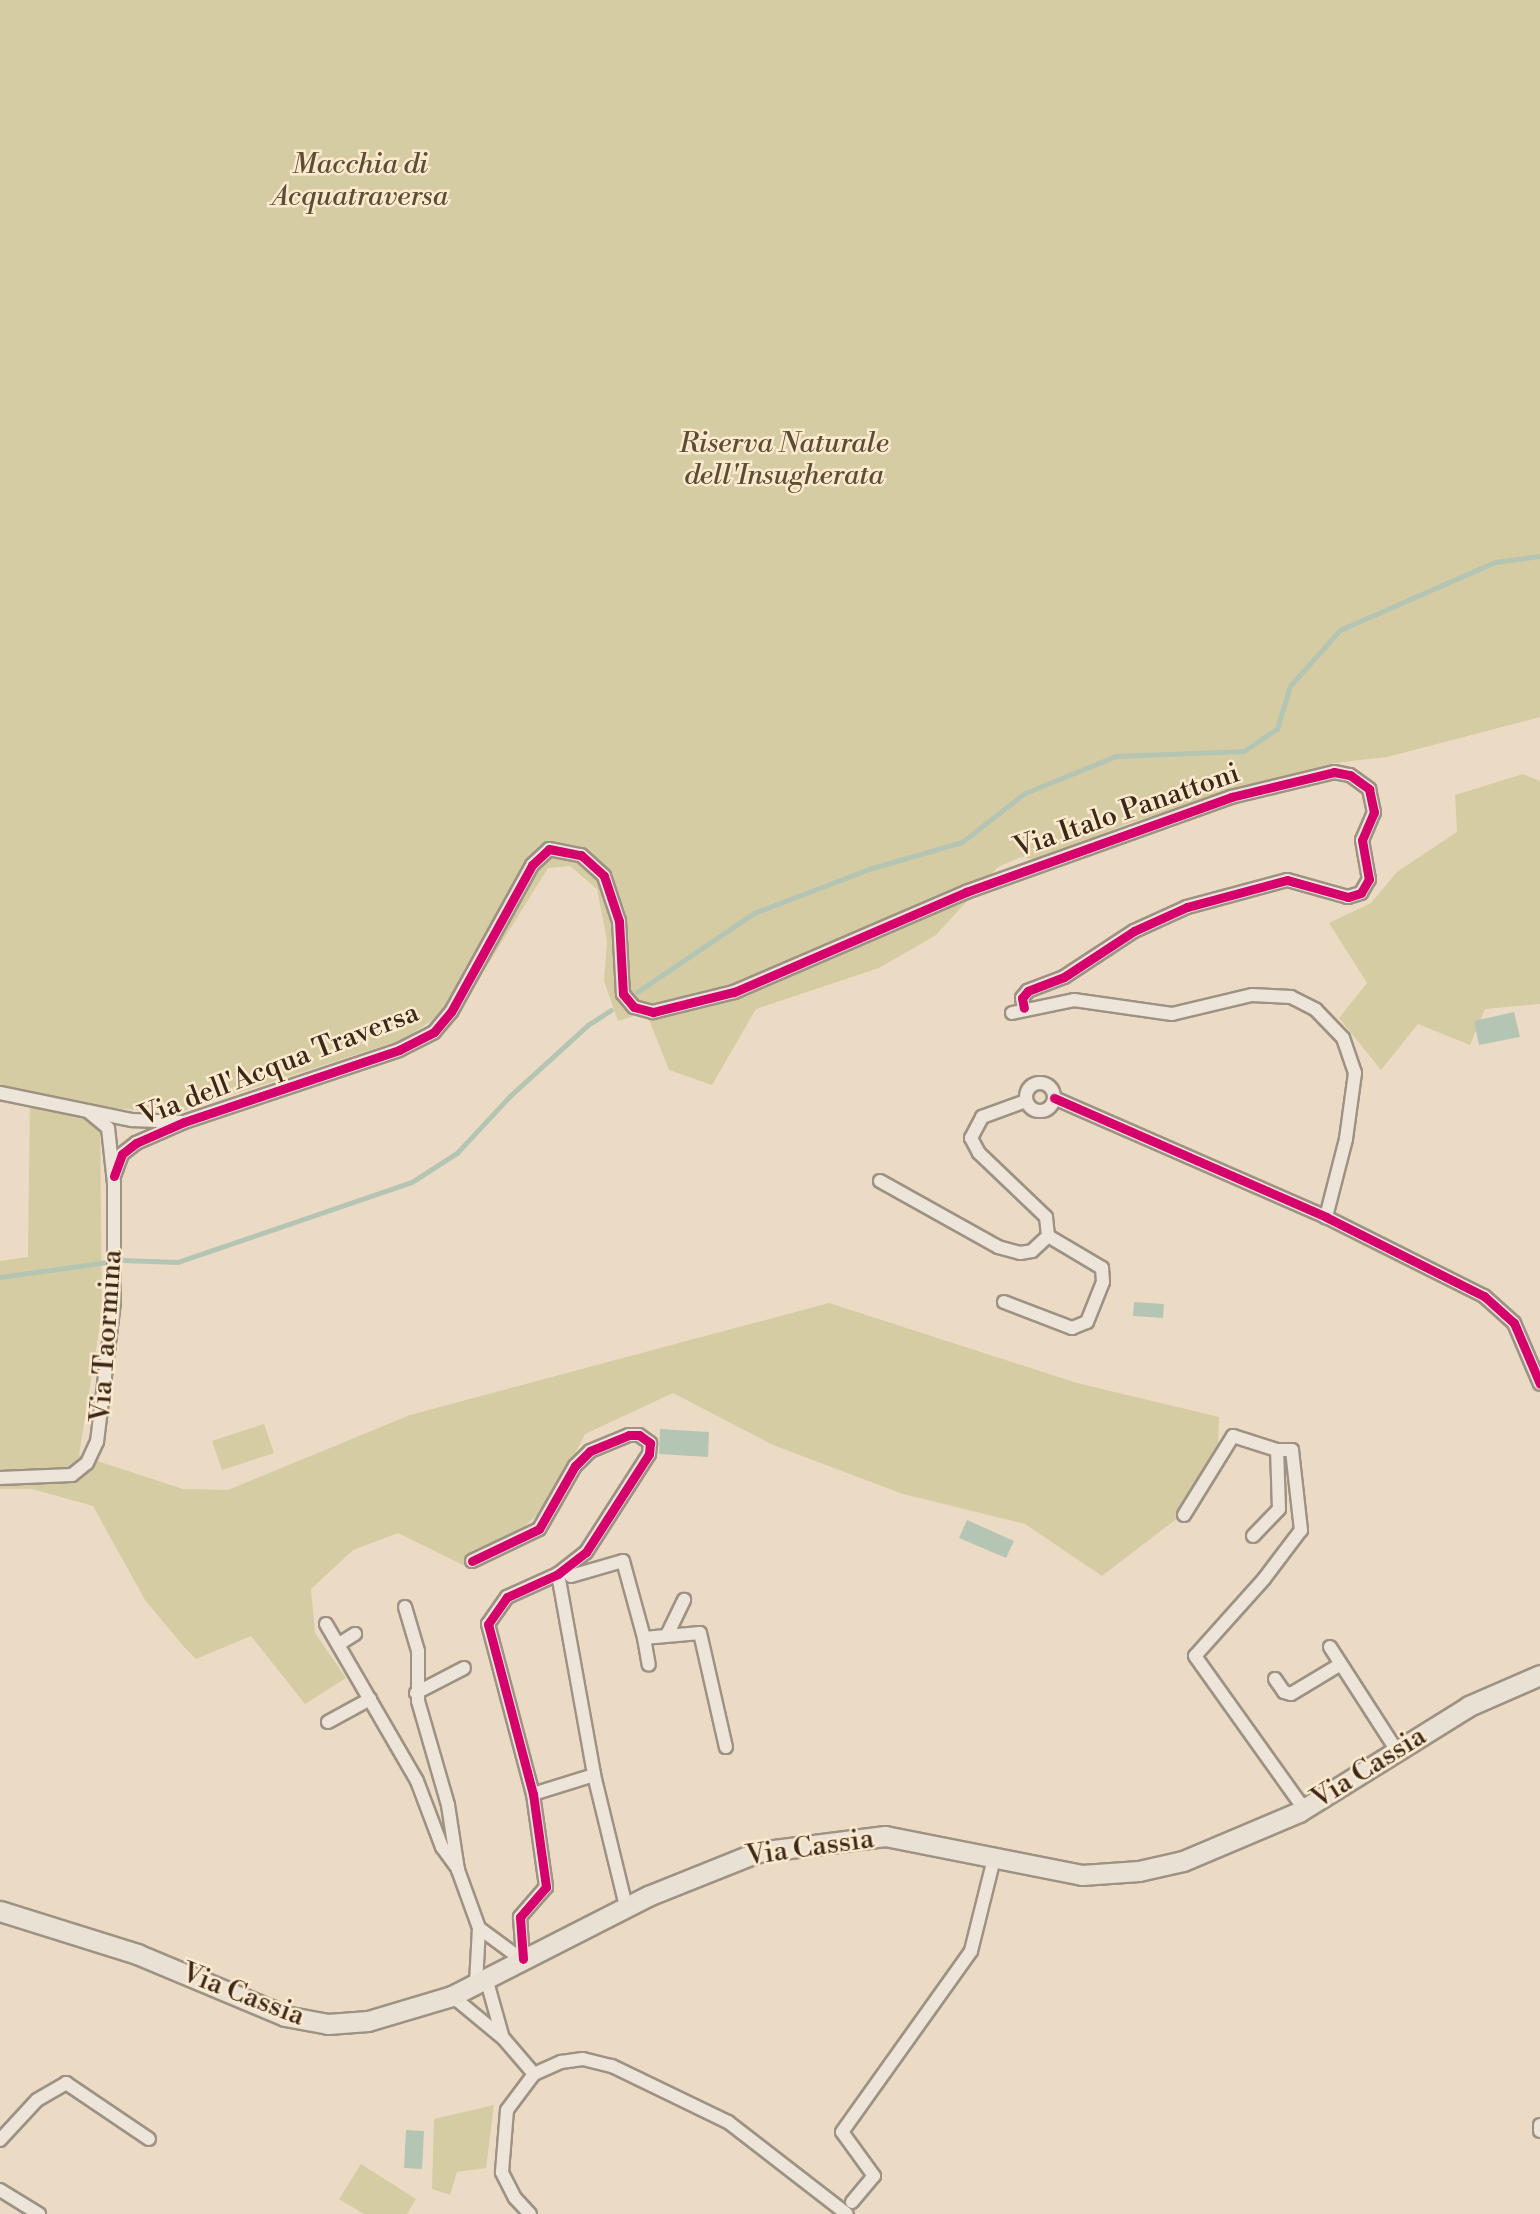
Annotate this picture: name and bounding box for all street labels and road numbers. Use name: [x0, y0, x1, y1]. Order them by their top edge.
street label: Via Italo Panattoni: [1010, 757, 1244, 865]
street label: Via dell'Acqua Traversa: [134, 996, 424, 1134]
street label: Via Taormina: [84, 1249, 130, 1423]
street label: Via Cassia: [1305, 1720, 1433, 1816]
street label: Via Cassia: [744, 1822, 876, 1874]
street label: Via Cassia: [177, 1956, 309, 2034]

